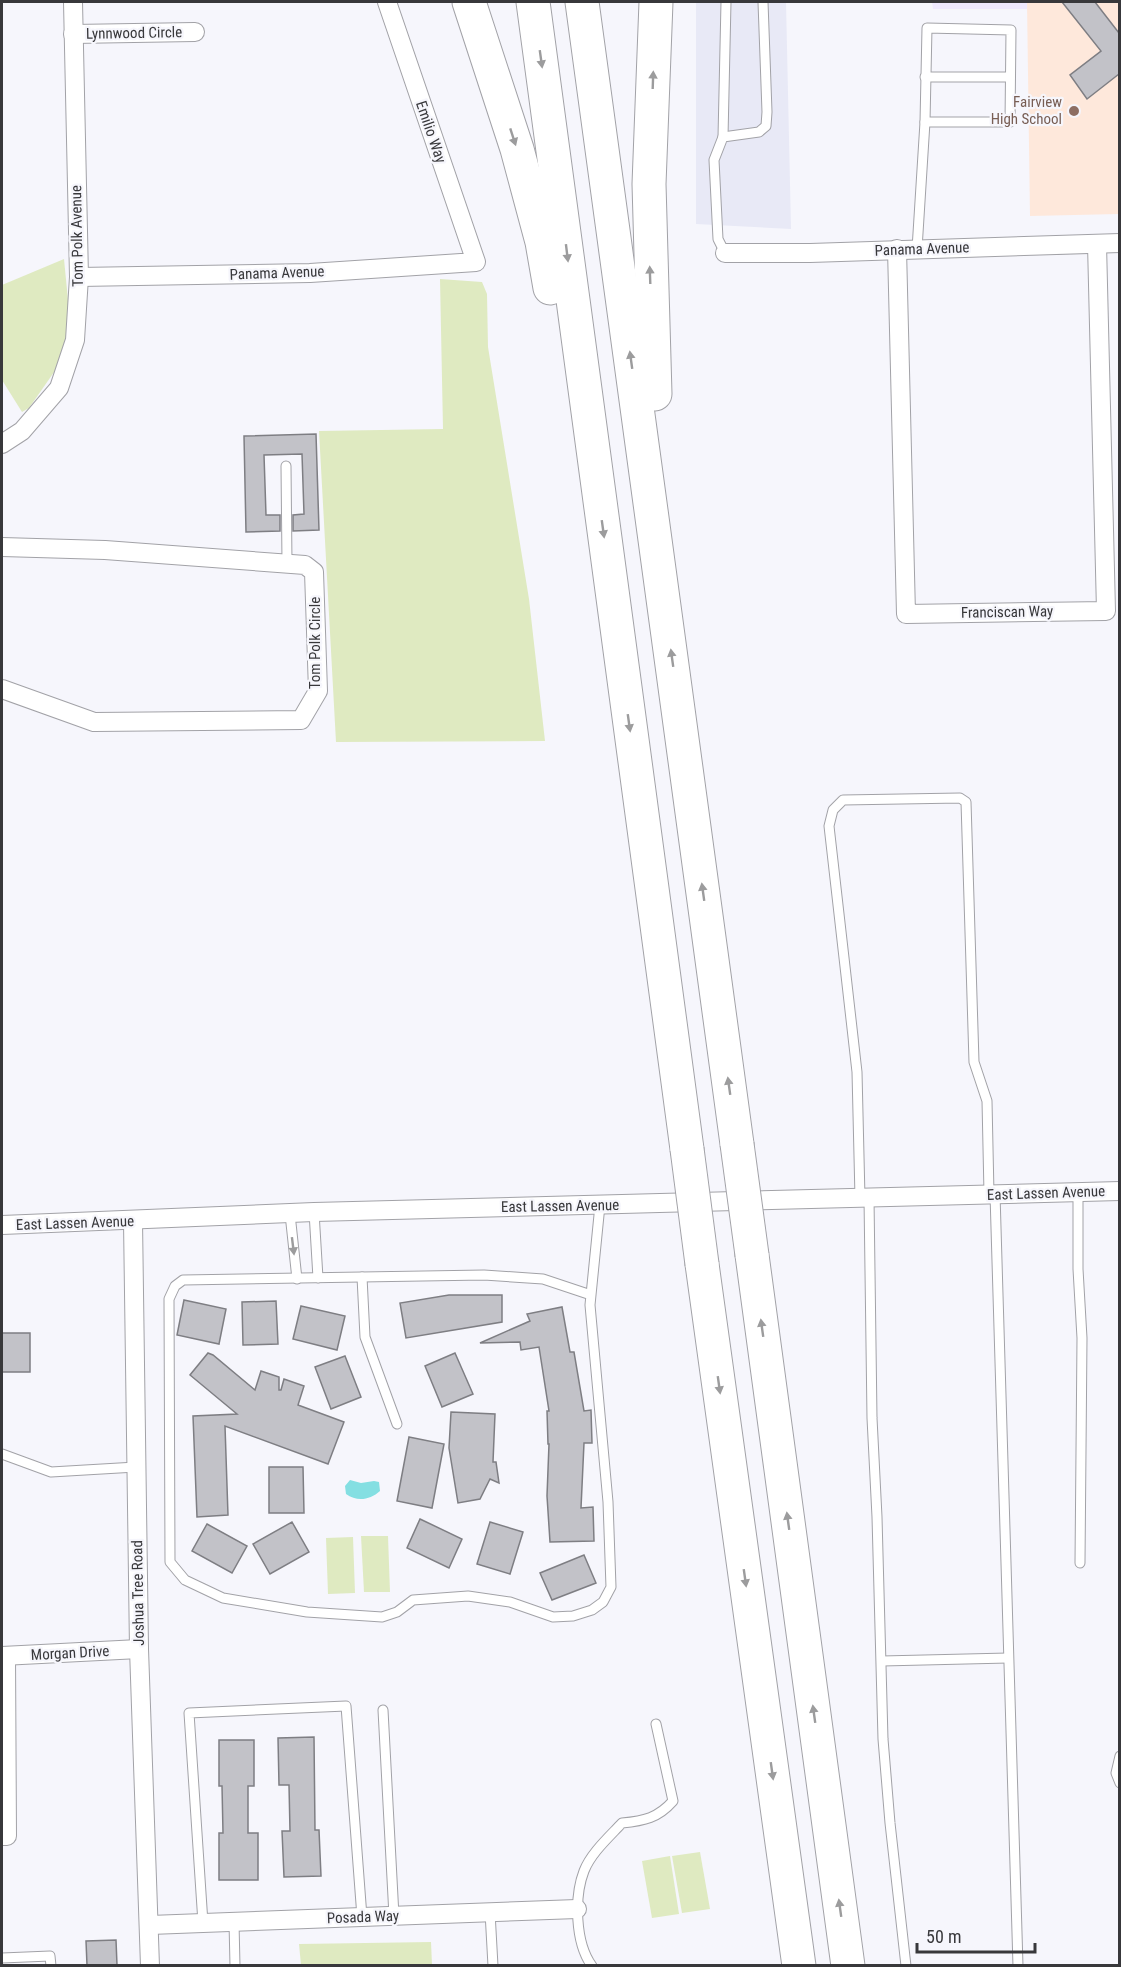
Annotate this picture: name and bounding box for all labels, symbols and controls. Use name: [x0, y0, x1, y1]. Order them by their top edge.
street label: Lynnwood Circle: [86, 23, 182, 43]
one-way arrow: [536, 50, 545, 69]
one-way arrow: [648, 70, 657, 89]
place label: Fairview High School: [991, 93, 1062, 128]
street label: Emilio Way: [412, 99, 450, 165]
marker: Fairview High School: [1067, 104, 1081, 118]
one-way arrow: [509, 128, 518, 146]
street label: Tom Polk Avenue: [67, 185, 87, 287]
street label: Panama Avenue: [874, 238, 970, 260]
one-way arrow: [562, 243, 571, 262]
street label: Panama Avenue: [229, 262, 325, 284]
one-way arrow: [646, 265, 655, 284]
one-way arrow: [627, 351, 636, 370]
one-way arrow: [598, 520, 607, 539]
street label: Tom Polk Circle: [306, 597, 324, 689]
street label: Franciscan Way: [961, 602, 1053, 622]
one-way arrow: [667, 648, 677, 667]
one-way arrow: [624, 713, 634, 732]
one-way arrow: [699, 883, 708, 902]
one-way arrow: [725, 1076, 734, 1095]
street label: East Lassen Avenue: [987, 1182, 1105, 1204]
street label: East Lassen Avenue: [501, 1196, 619, 1216]
street label: East Lassen Avenue: [16, 1212, 134, 1234]
one-way arrow: [288, 1237, 298, 1256]
one-way arrow: [757, 1318, 766, 1337]
one-way arrow: [714, 1375, 723, 1394]
one-way arrow: [783, 1511, 793, 1530]
street label: Joshua Tree Road: [128, 1540, 148, 1646]
one-way arrow: [741, 1568, 750, 1587]
street label: Morgan Drive: [30, 1642, 110, 1664]
one-way arrow: [810, 1705, 819, 1724]
one-way arrow: [767, 1762, 777, 1781]
one-way arrow: [836, 1898, 845, 1917]
street label: Posada Way: [327, 1907, 399, 1927]
scale bar: [917, 1916, 1036, 1954]
text: 50 m: [926, 1926, 961, 1947]

